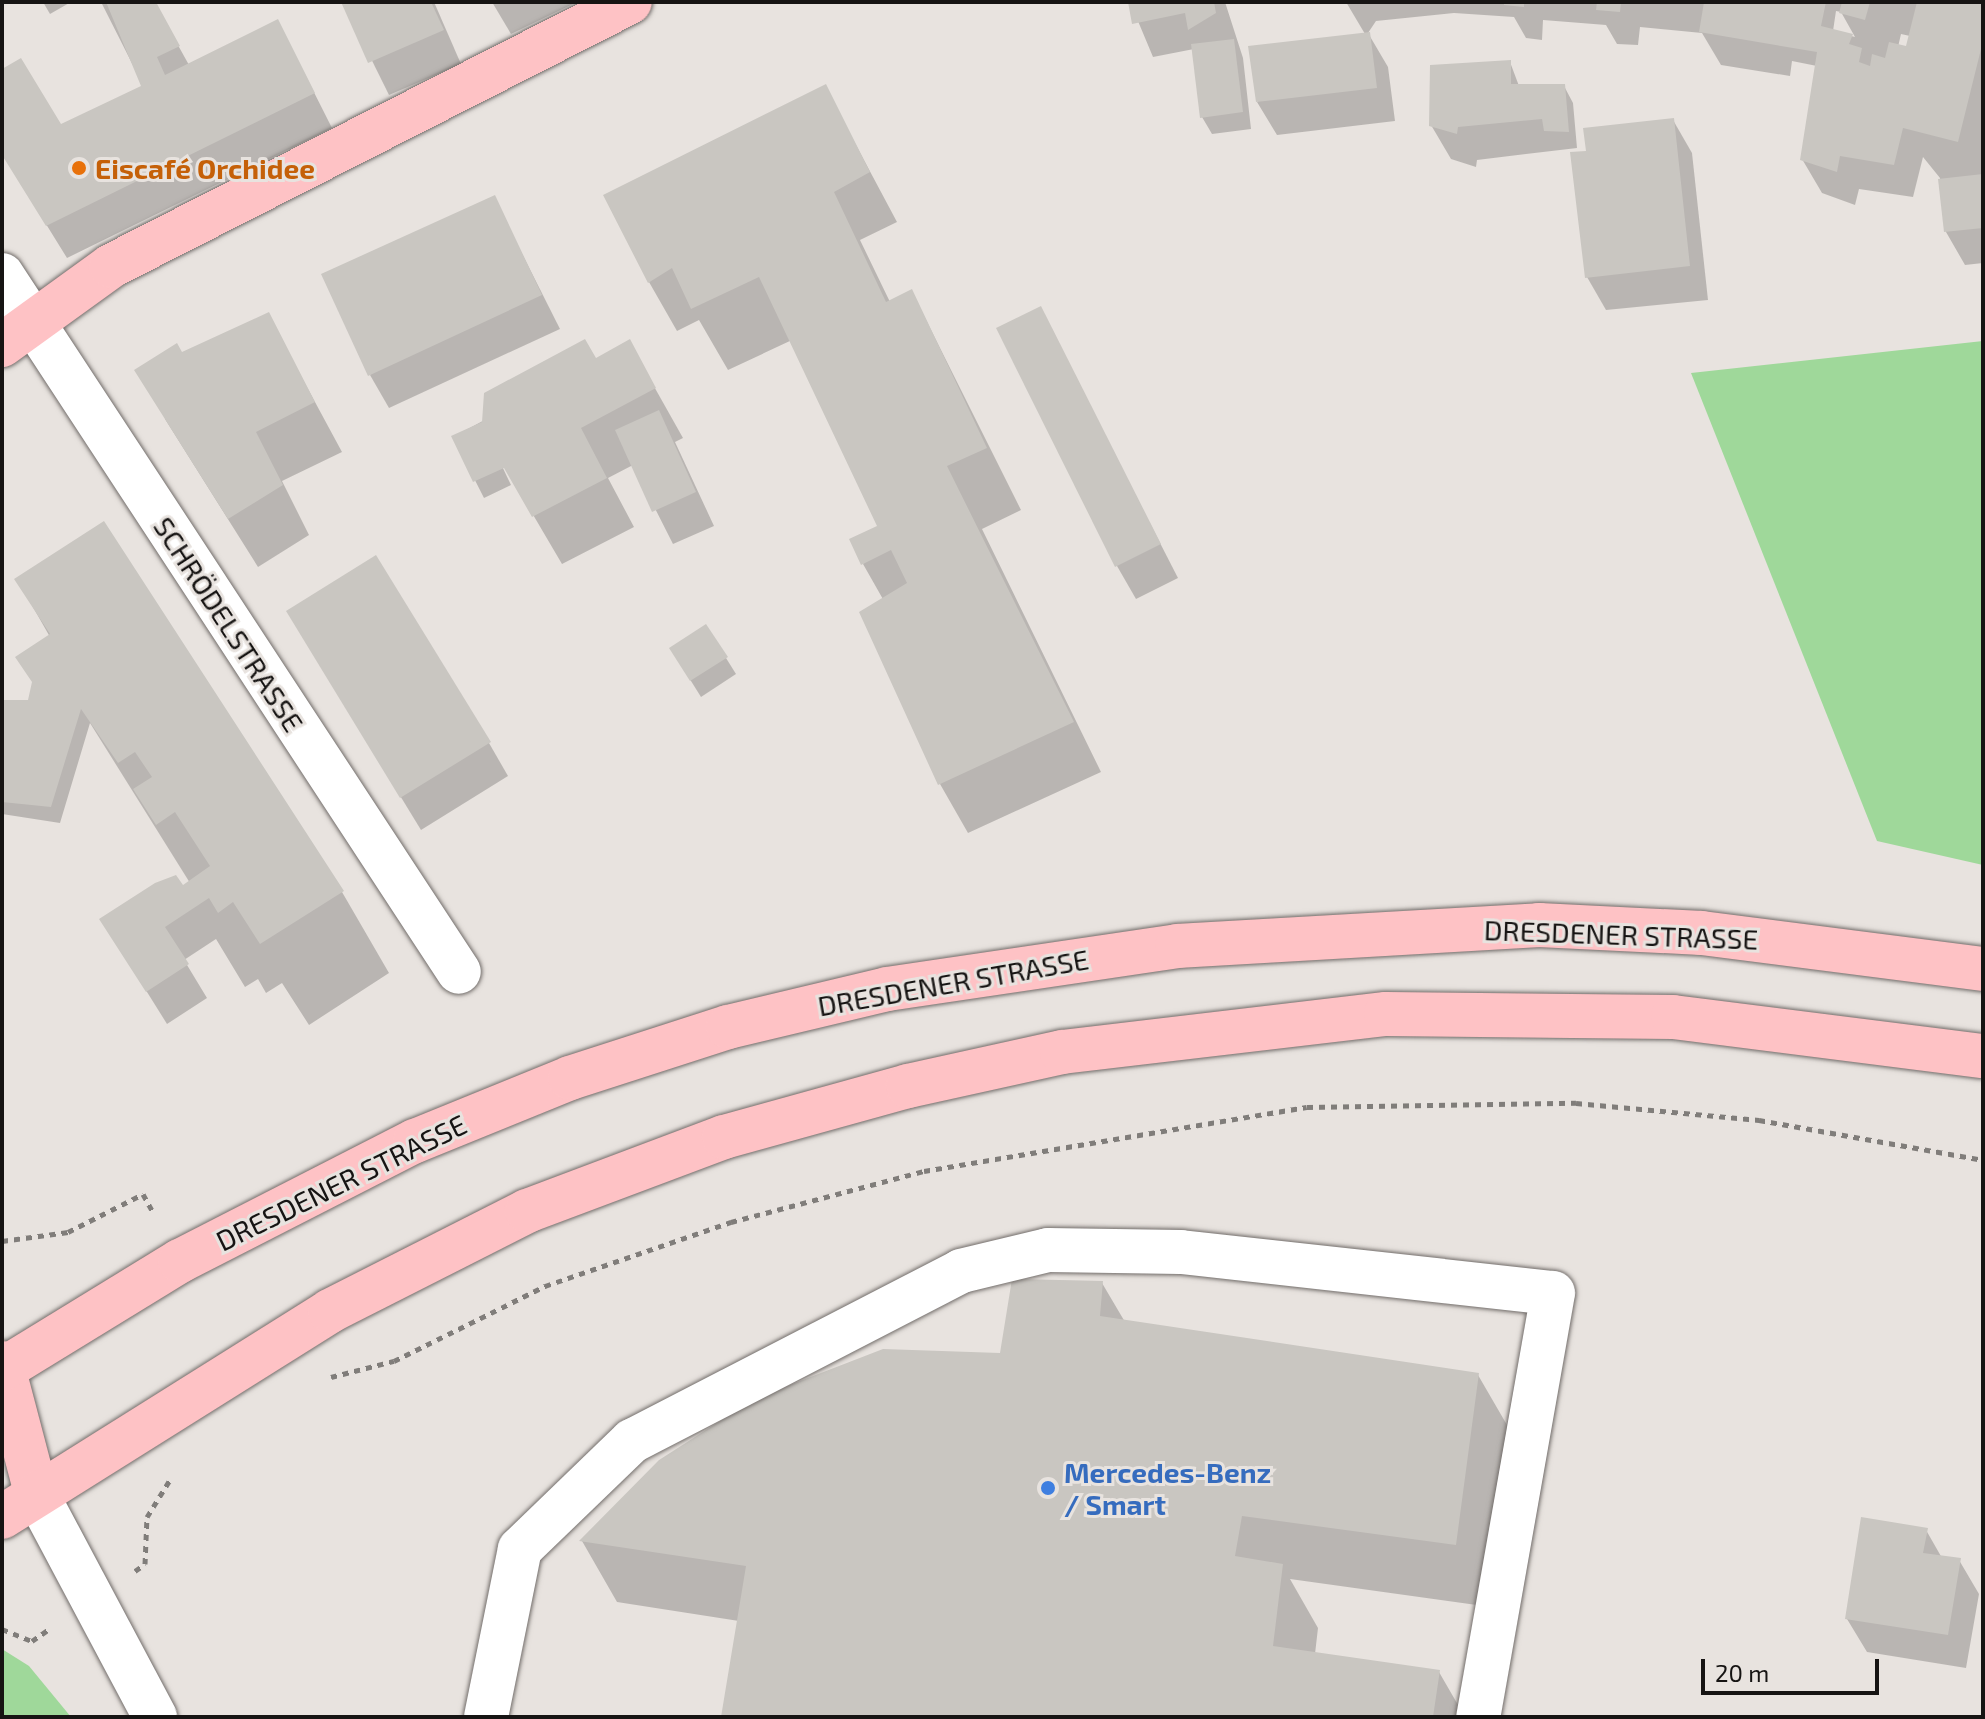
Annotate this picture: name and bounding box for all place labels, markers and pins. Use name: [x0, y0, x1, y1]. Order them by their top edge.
place label: Eiscafé Orchidee: [95, 151, 315, 185]
marker: Eiscafé Orchidee: [70, 159, 88, 177]
place label: Mercedes-Benz / Smart: [1064, 1455, 1271, 1521]
marker: Mercedes-Benz / Smart: [1039, 1479, 1057, 1497]

